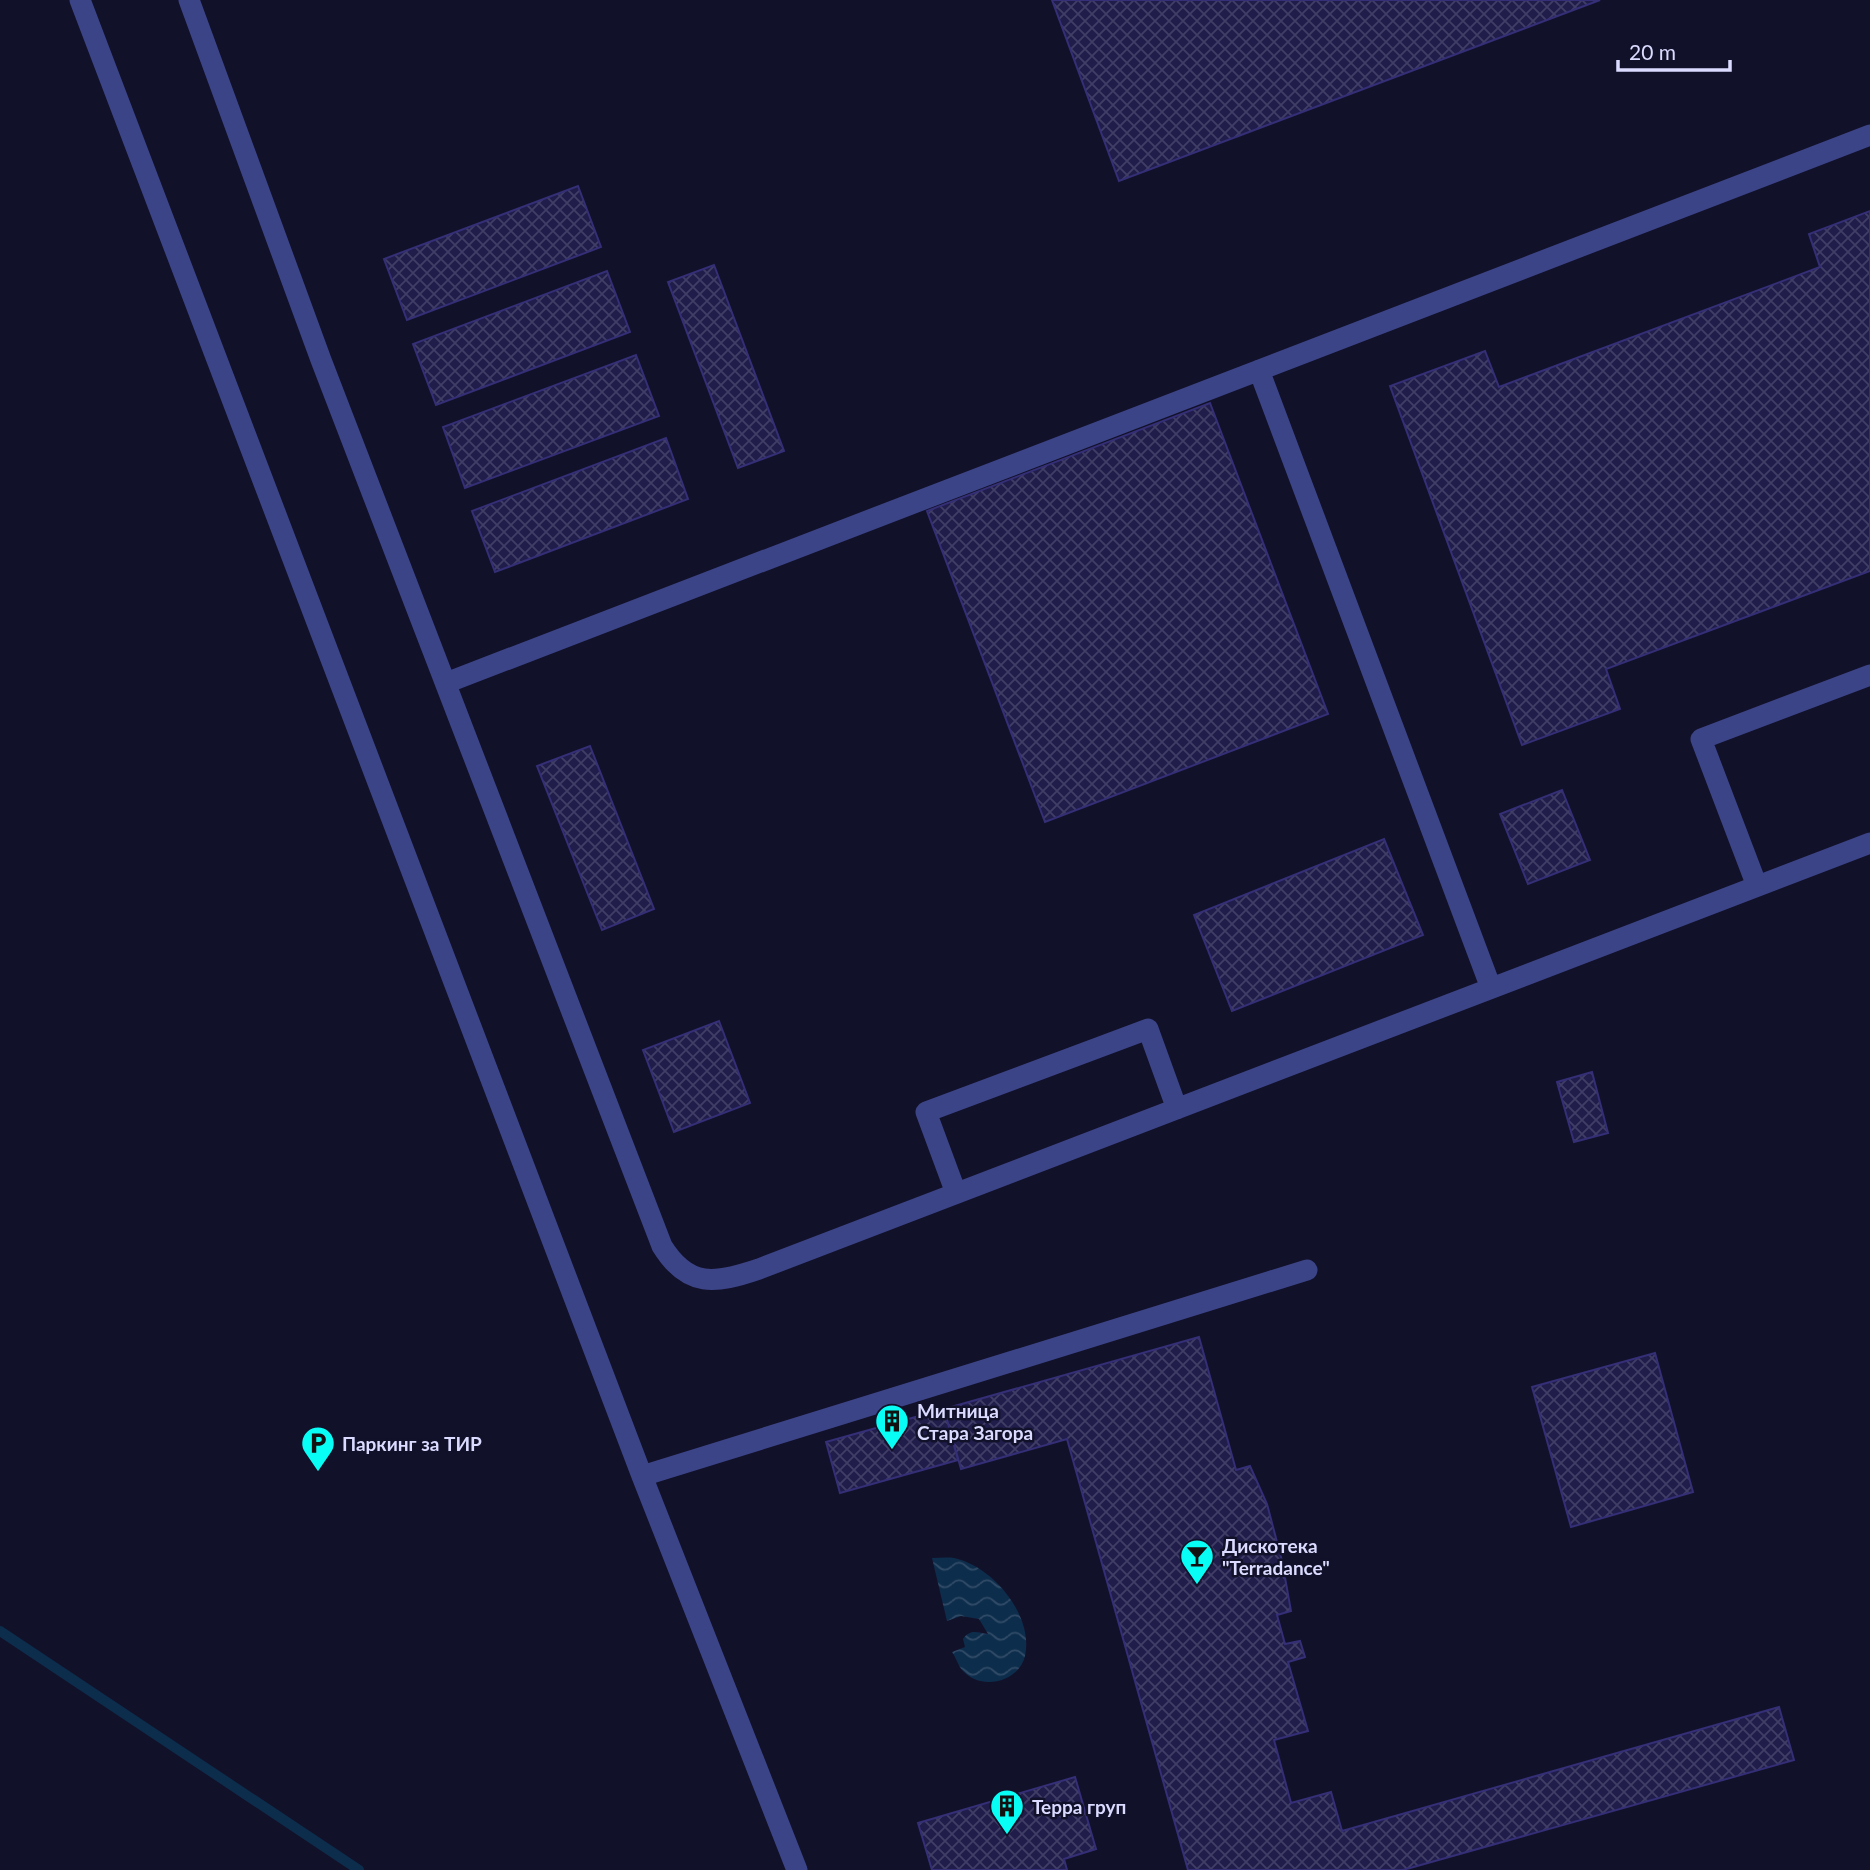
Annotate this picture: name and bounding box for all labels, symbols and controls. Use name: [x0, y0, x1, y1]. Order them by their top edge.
scale bar: [1618, 28, 1730, 72]
text: 20 m: [1629, 39, 1676, 64]
place label: Митница Стара Загора: [917, 1399, 1033, 1444]
building icon: Митница Стара Загора: [873, 1402, 911, 1451]
parking icon: Паркинг за ТИР: [299, 1424, 337, 1473]
place label: Паркинг за ТИР: [342, 1432, 482, 1455]
place label: Дискотека "Terradance": [1222, 1534, 1330, 1579]
bar icon: Дискотека "Terradance": [1178, 1537, 1216, 1586]
building icon: Терра груп: [988, 1787, 1026, 1836]
place label: Терра груп: [1032, 1795, 1126, 1818]

